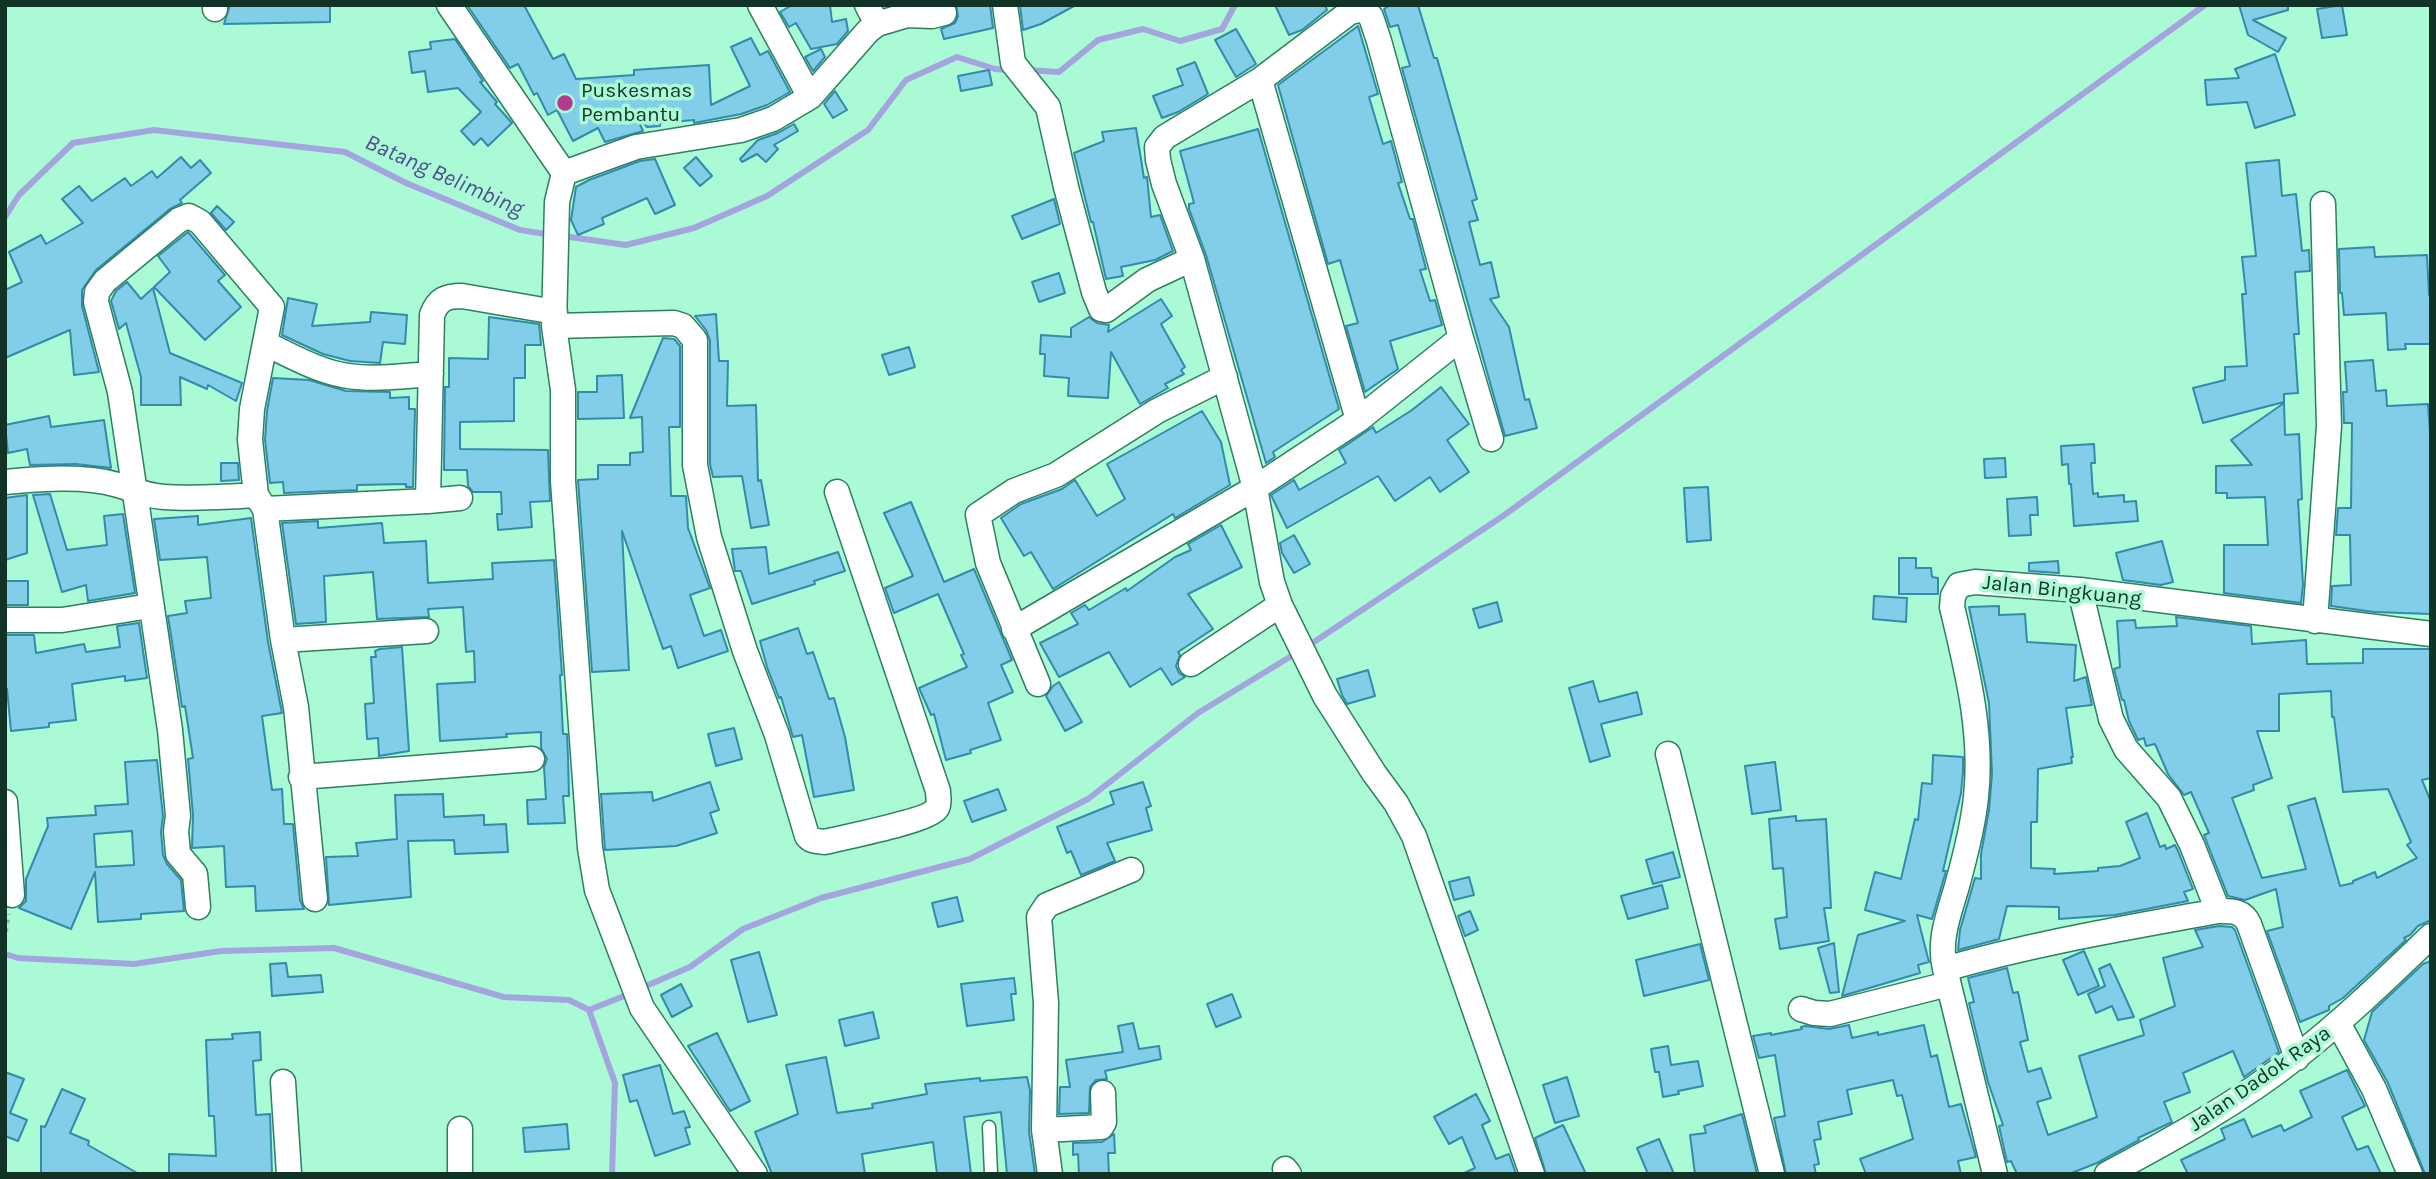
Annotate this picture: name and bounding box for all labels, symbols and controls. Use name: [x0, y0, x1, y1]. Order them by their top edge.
place label: Puskesmas Pembantu: [581, 78, 692, 128]
marker: Puskesmas Pembantu: [555, 93, 575, 113]
water label: Batang Belimbing: [361, 129, 527, 223]
street label: Jalan Bingkuang: [1981, 570, 2143, 612]
street label: Jalan Dadok Raya: [2184, 1021, 2336, 1137]

